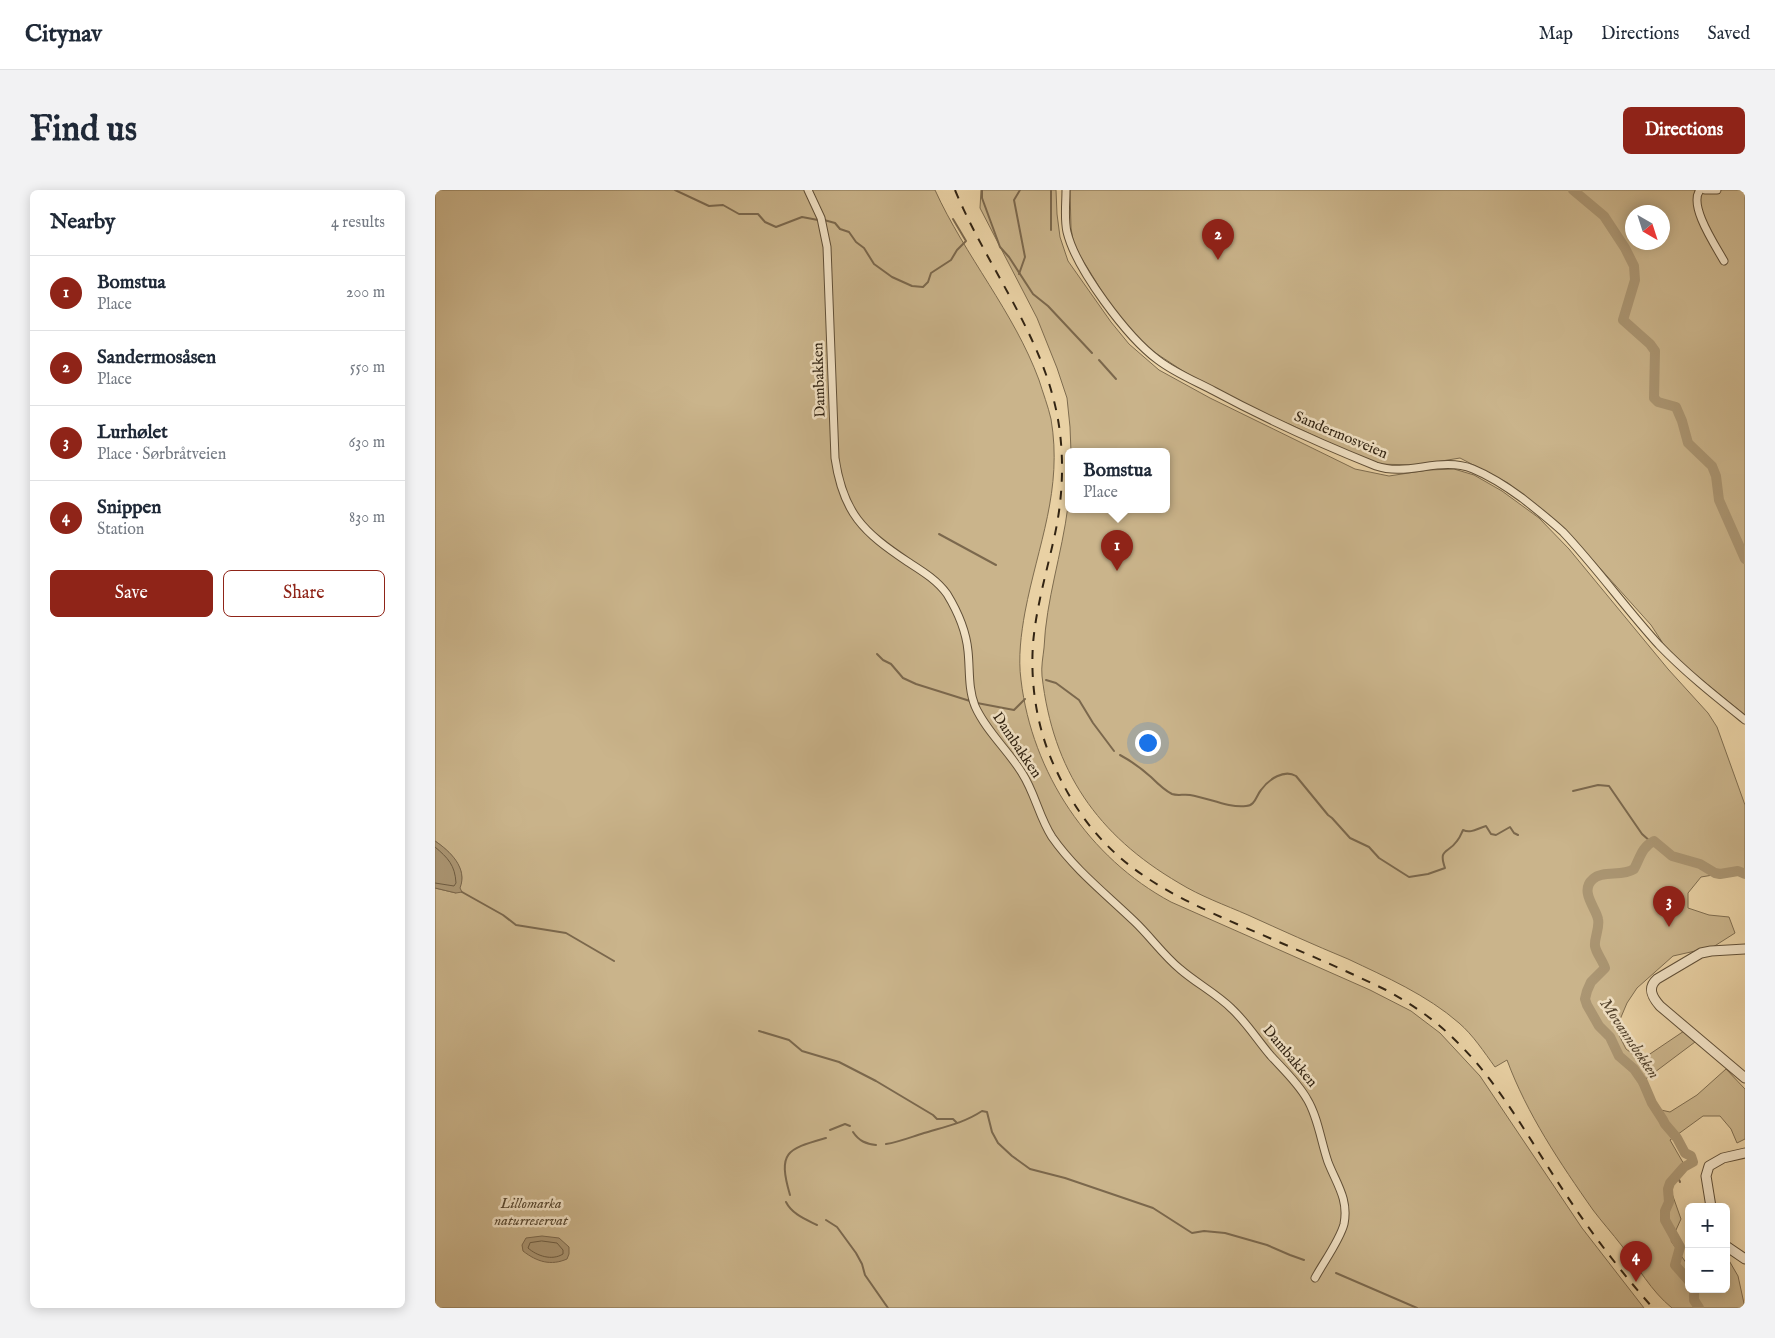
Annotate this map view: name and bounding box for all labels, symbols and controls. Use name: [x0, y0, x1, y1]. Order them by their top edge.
text: Citynav: [25, 19, 102, 50]
text: Map: [1539, 23, 1573, 46]
text: Directions: [1601, 23, 1679, 46]
text: Saved: [1707, 23, 1750, 46]
button: Directions: [1623, 107, 1745, 154]
text: Find us: [30, 108, 137, 153]
north arrow: [1625, 205, 1670, 250]
text: Nearby: [50, 209, 115, 236]
text: 4 results: [331, 213, 385, 233]
pin: 2: [1202, 219, 1234, 260]
text: Bomstua: [97, 271, 166, 295]
text: 1: [63, 283, 69, 303]
text: 200 m: [346, 283, 385, 303]
text: Place: [97, 295, 132, 315]
street label: Dambakken: [808, 342, 830, 418]
text: Sandermosåsen: [97, 346, 216, 370]
text: 2: [62, 358, 70, 378]
text: 550 m: [350, 358, 385, 378]
text: Place: [97, 370, 132, 390]
street label: Sandermosveien: [1291, 407, 1391, 463]
text: Lurhølet: [97, 421, 168, 445]
text: 3: [63, 433, 69, 453]
text: 630 m: [349, 433, 385, 453]
text: Place · Sørbråtveien: [97, 445, 226, 465]
popup: [1065, 448, 1170, 513]
text: Bomstua: [1083, 459, 1152, 483]
text: Place: [1083, 483, 1118, 503]
text: Snippen: [97, 496, 161, 520]
text: 4: [62, 508, 70, 528]
text: 830 m: [349, 508, 385, 528]
text: Station: [97, 520, 144, 540]
pin: 1: [1101, 530, 1133, 571]
button: Save: [50, 570, 213, 617]
button: Share: [223, 570, 385, 617]
street label: Dambakken: [988, 708, 1046, 782]
your location: [1135, 730, 1161, 756]
pin: 3: [1653, 886, 1685, 927]
water label: Movannsbekken: [1595, 995, 1663, 1083]
street label: Dambakken: [1258, 1021, 1322, 1091]
park label: Lillomarka naturreservat: [494, 1194, 569, 1230]
map controls: [1685, 1203, 1730, 1293]
button: +: [1685, 1203, 1730, 1248]
pin: 4: [1620, 1241, 1652, 1282]
button: −: [1685, 1248, 1730, 1293]

